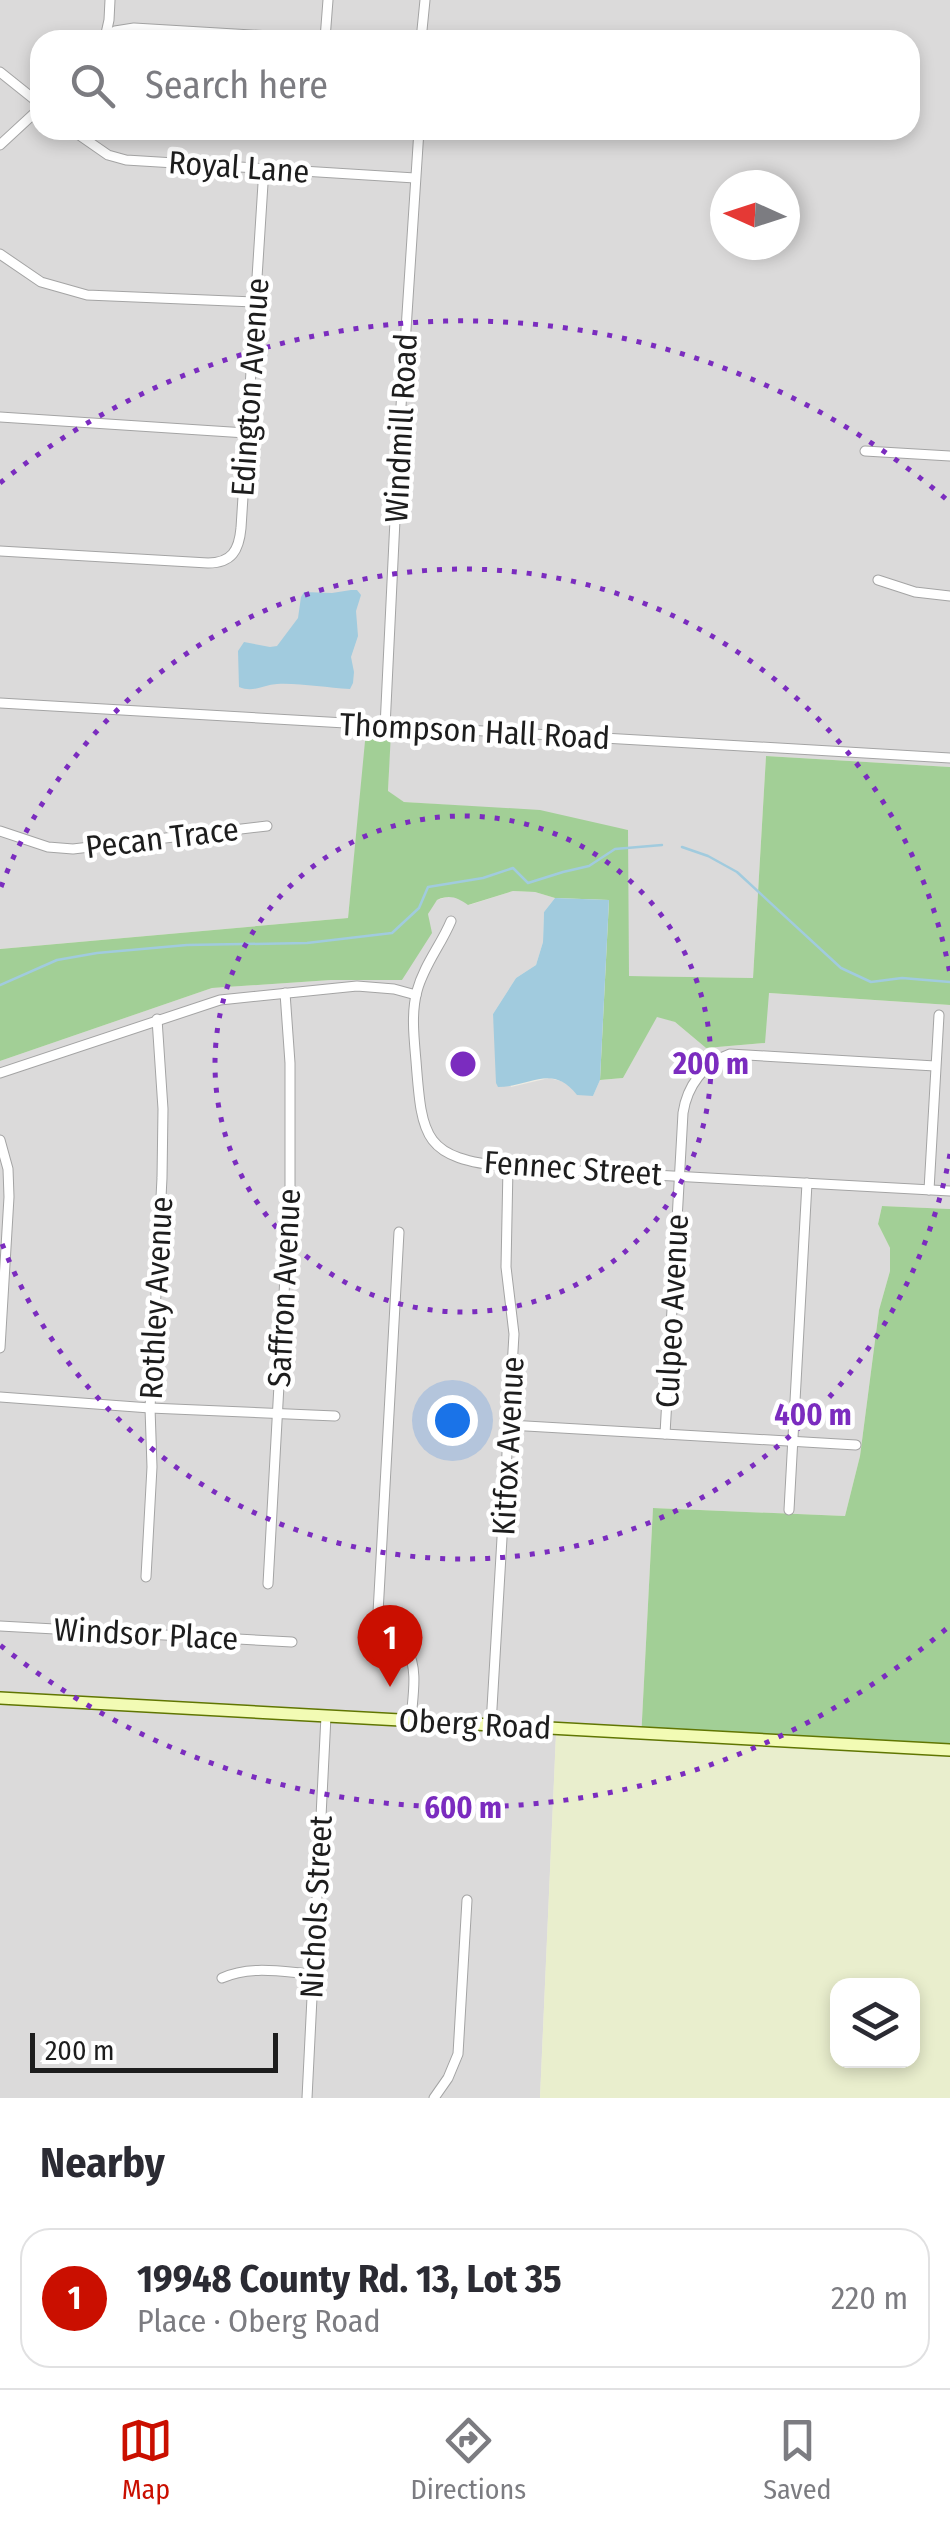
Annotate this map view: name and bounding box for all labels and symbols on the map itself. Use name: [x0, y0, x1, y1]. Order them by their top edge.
street label: Royal Lane: [167, 143, 311, 191]
north arrow: [710, 170, 800, 260]
street label: Edington Avenue: [223, 277, 277, 497]
street label: Windmill Road: [377, 332, 425, 524]
street label: Thompson Hall Road: [339, 705, 611, 757]
street label: Pecan Trace: [83, 810, 241, 866]
centre of rings: [445, 1046, 481, 1082]
text: 200 m: [672, 1046, 749, 1082]
street label: Fennec Street: [483, 1143, 664, 1193]
street label: Saffron Avenue: [260, 1188, 308, 1388]
street label: Rothley Avenue: [132, 1196, 180, 1400]
street label: Culpeo Avenue: [648, 1213, 696, 1409]
street label: Kitfox Avenue: [484, 1356, 532, 1536]
your location: [427, 1395, 478, 1446]
text: 400 m: [774, 1397, 852, 1433]
pin: 1: [358, 1604, 422, 1687]
street label: Windsor Place: [53, 1610, 239, 1658]
street label: Oberg Road: [398, 1701, 552, 1747]
text: 600 m: [424, 1790, 502, 1826]
street label: Nichols Street: [292, 1814, 340, 1999]
scale bar: [30, 2028, 278, 2072]

